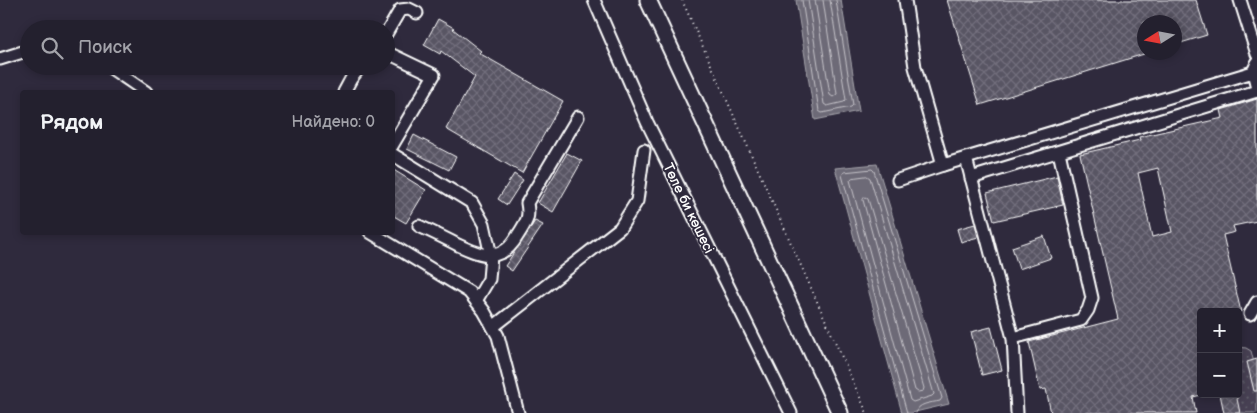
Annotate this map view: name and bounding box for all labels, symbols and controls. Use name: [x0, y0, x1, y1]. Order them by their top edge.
north arrow: [1137, 15, 1182, 60]
search box: [20, 20, 395, 75]
icon: search: [38, 34, 66, 62]
text: Поиск: [78, 36, 132, 59]
text: Рядом: [40, 110, 103, 135]
text: Найдено: 0: [292, 113, 375, 132]
street label: Төле би көшесі: [659, 160, 718, 256]
map controls: [1197, 308, 1242, 398]
button: +: [1197, 308, 1242, 353]
button: −: [1197, 353, 1242, 398]

